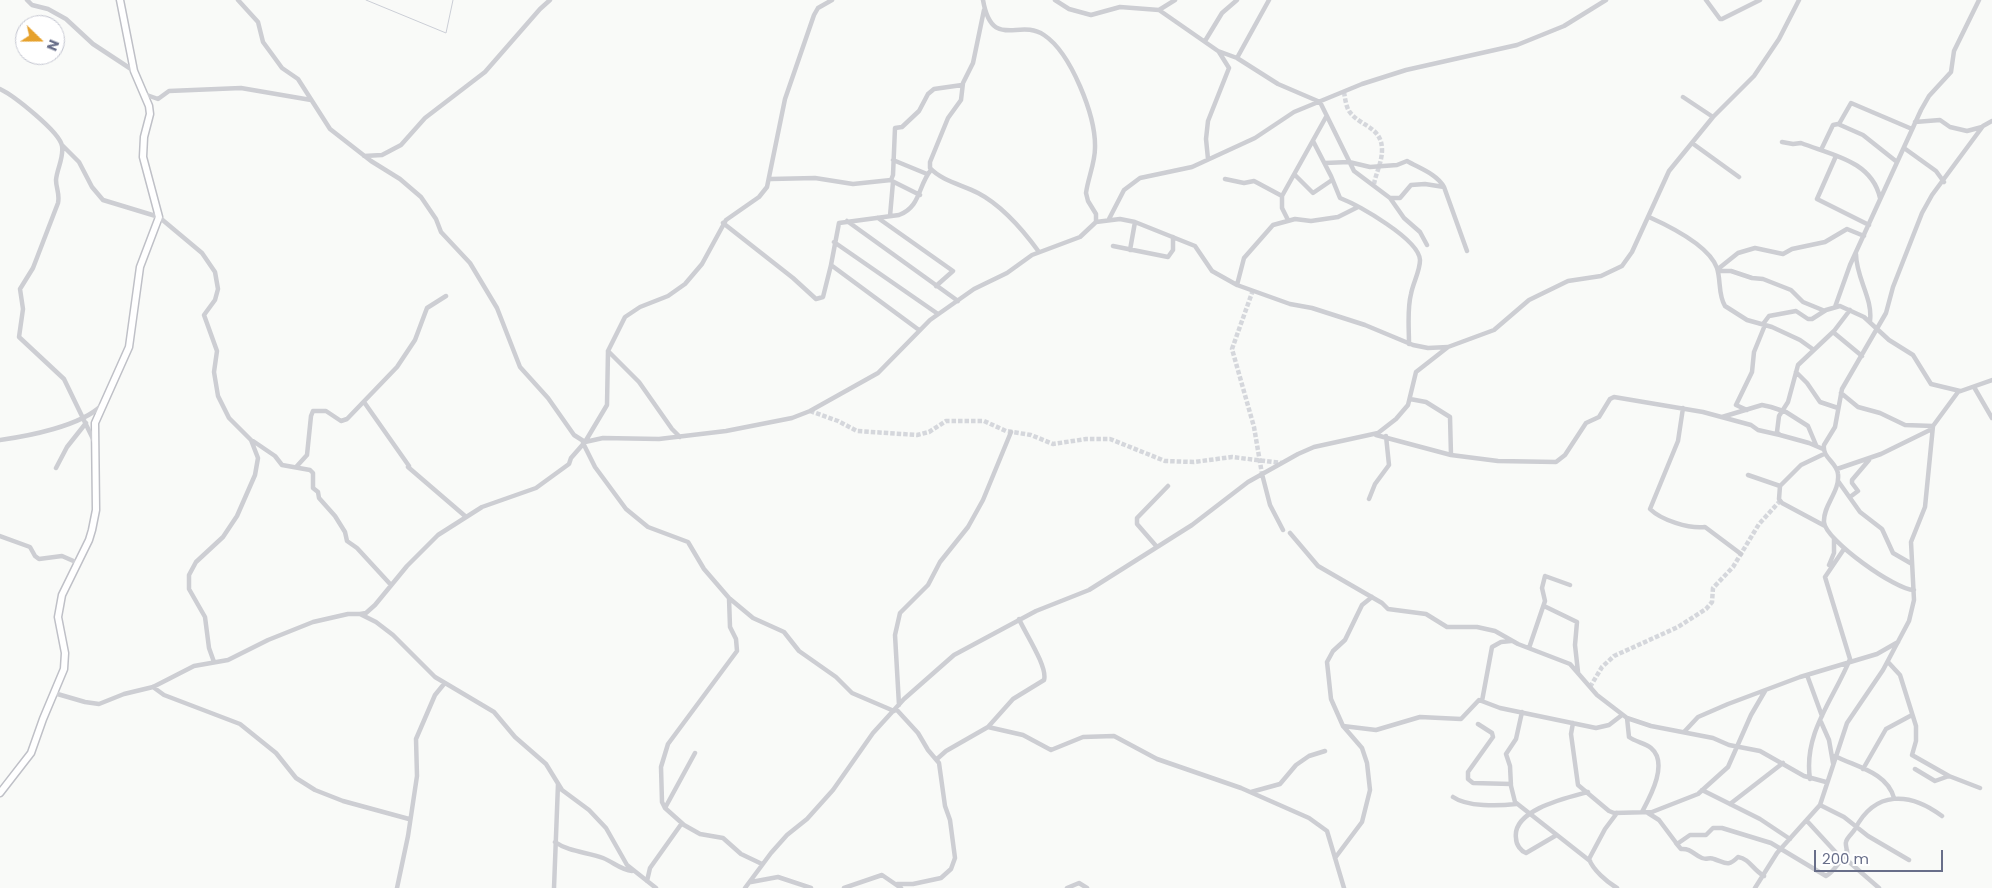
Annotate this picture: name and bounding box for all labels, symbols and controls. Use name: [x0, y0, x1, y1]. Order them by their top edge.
north arrow: [15, 15, 65, 65]
text: N: [42, 37, 64, 54]
scale bar: [1817, 840, 1946, 872]
text: 200 m: [1822, 848, 1869, 869]

